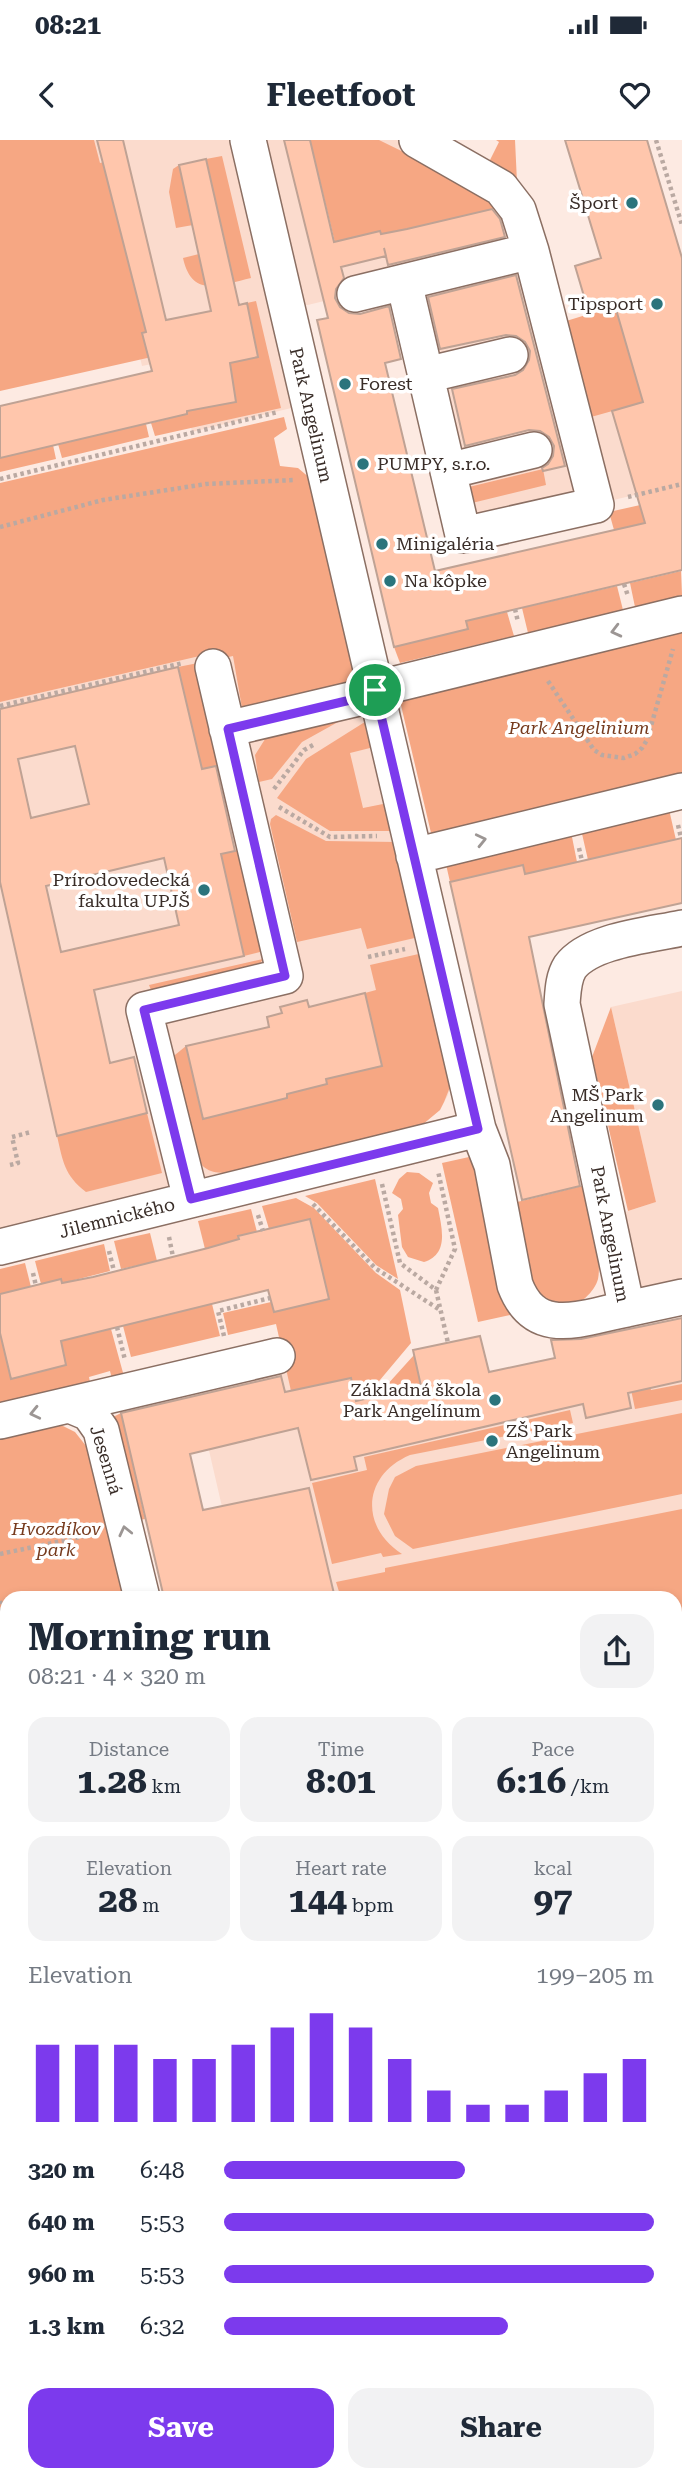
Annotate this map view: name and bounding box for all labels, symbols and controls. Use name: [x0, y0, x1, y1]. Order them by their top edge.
text: 08:21: [35, 10, 101, 40]
icon: back: [28, 76, 66, 114]
text: Fleetfoot: [266, 76, 416, 114]
icon: heart: [616, 76, 654, 114]
place label: Šport: [570, 192, 618, 213]
marker: Šport: [624, 195, 640, 211]
place label: Tipsport: [568, 293, 643, 314]
marker: Tipsport: [649, 296, 665, 312]
street label: Park Angelinum: [286, 345, 337, 485]
place label: Forest: [359, 373, 413, 394]
marker: Forest: [337, 376, 353, 392]
place label: PUMPY, s.r.o.: [377, 453, 490, 474]
marker: PUMPY, s.r.o.: [355, 456, 371, 472]
place label: Minigaléria: [396, 533, 495, 554]
marker: Minigaléria: [374, 536, 390, 552]
place label: Na kôpke: [404, 570, 487, 591]
marker: Na kôpke: [382, 573, 398, 589]
one-way arrow: [610, 622, 622, 637]
pin: [345, 660, 405, 720]
icon: arrive: [356, 671, 394, 709]
park label: Park Angelinium: [507, 717, 650, 738]
one-way arrow: [475, 833, 487, 848]
place label: Prírodovedecká fakulta UPJŠ: [53, 869, 190, 911]
marker: Prírodovedecká fakulta UPJŠ: [196, 882, 212, 898]
place label: MŠ Park Angelinum: [550, 1084, 644, 1126]
marker: MŠ Park Angelinum: [650, 1097, 666, 1113]
street label: Park Angelinum: [587, 1164, 634, 1304]
street label: Jilemnického: [57, 1193, 177, 1242]
place label: Základná škola Park Angelínum: [343, 1379, 481, 1421]
marker: Základná škola Park Angelínum: [487, 1392, 503, 1408]
one-way arrow: [29, 1405, 41, 1419]
place label: ZŠ Park Angelinum: [506, 1420, 600, 1462]
street label: Jesenná: [86, 1423, 127, 1497]
marker: ZŠ Park Angelinum: [484, 1433, 500, 1449]
park label: Hvozdíkov park: [10, 1518, 101, 1560]
one-way arrow: [119, 1526, 133, 1538]
button: share: [580, 1614, 654, 1688]
text: Morning run: [28, 1615, 271, 1659]
text: 08:21 · 4 × 320 m: [28, 1663, 206, 1690]
text: Distance: [89, 1738, 169, 1761]
text: Time: [318, 1738, 364, 1761]
text: Pace: [532, 1738, 574, 1761]
text: 1.28: [77, 1761, 147, 1802]
text: 8:01: [306, 1761, 376, 1802]
text: 6:16: [497, 1761, 566, 1802]
text: km: [147, 1775, 181, 1798]
text: /km: [566, 1775, 609, 1798]
text: Elevation: [86, 1857, 172, 1880]
text: Heart rate: [295, 1857, 387, 1880]
text: kcal: [534, 1857, 572, 1880]
text: 28: [98, 1880, 138, 1921]
text: 144: [288, 1880, 347, 1921]
text: 97: [533, 1880, 573, 1921]
text: m: [138, 1894, 160, 1917]
text: bpm: [347, 1894, 394, 1917]
text: Elevation: [28, 1962, 132, 1989]
text: 199–205 m: [536, 1962, 654, 1989]
text: 320 m: [28, 2157, 95, 2184]
text: 6:48: [140, 2157, 185, 2184]
text: 640 m: [28, 2209, 95, 2236]
text: 5:53: [140, 2209, 185, 2236]
text: 960 m: [28, 2261, 95, 2288]
text: 5:53: [140, 2261, 185, 2288]
text: 1.3 km: [28, 2313, 105, 2340]
text: 6:32: [140, 2313, 185, 2340]
button: Save: [28, 2388, 334, 2468]
button: Share: [348, 2388, 654, 2468]

